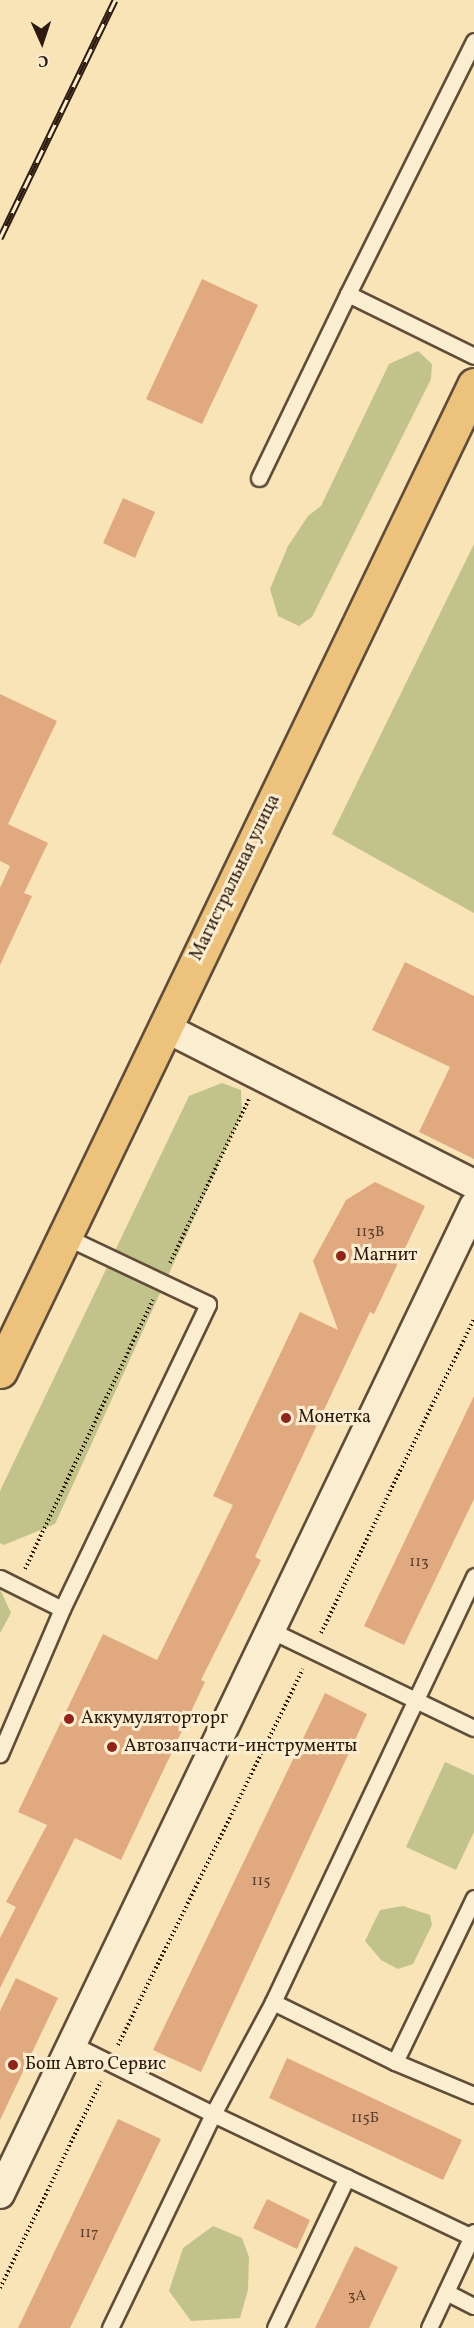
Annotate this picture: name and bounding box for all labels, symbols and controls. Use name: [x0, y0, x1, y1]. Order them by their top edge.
north arrow: [12, 12, 72, 72]
text: С: [37, 49, 49, 71]
street label: Магистральная улица: [186, 791, 286, 965]
house number: 113В: [356, 1224, 384, 1242]
place label: Магнит: [353, 1245, 417, 1267]
marker: Магнит: [334, 1249, 348, 1263]
place label: Монетка: [298, 1407, 371, 1429]
marker: Монетка: [279, 1411, 293, 1425]
house number: 113: [409, 1554, 429, 1572]
place label: Аккумуляторторг: [81, 1708, 228, 1730]
marker: Аккумуляторторг: [62, 1712, 76, 1726]
place label: Автозапчасти-инструменты: [124, 1736, 357, 1758]
marker: Автозапчасти-инструменты: [105, 1740, 119, 1754]
house number: 115: [252, 1873, 270, 1891]
place label: Бош Авто Сервис: [25, 2054, 166, 2076]
marker: Бош Авто Сервис: [6, 2058, 20, 2072]
house number: 115Б: [351, 2110, 379, 2128]
house number: 117: [80, 2225, 98, 2243]
house number: 3А: [348, 2288, 366, 2306]

